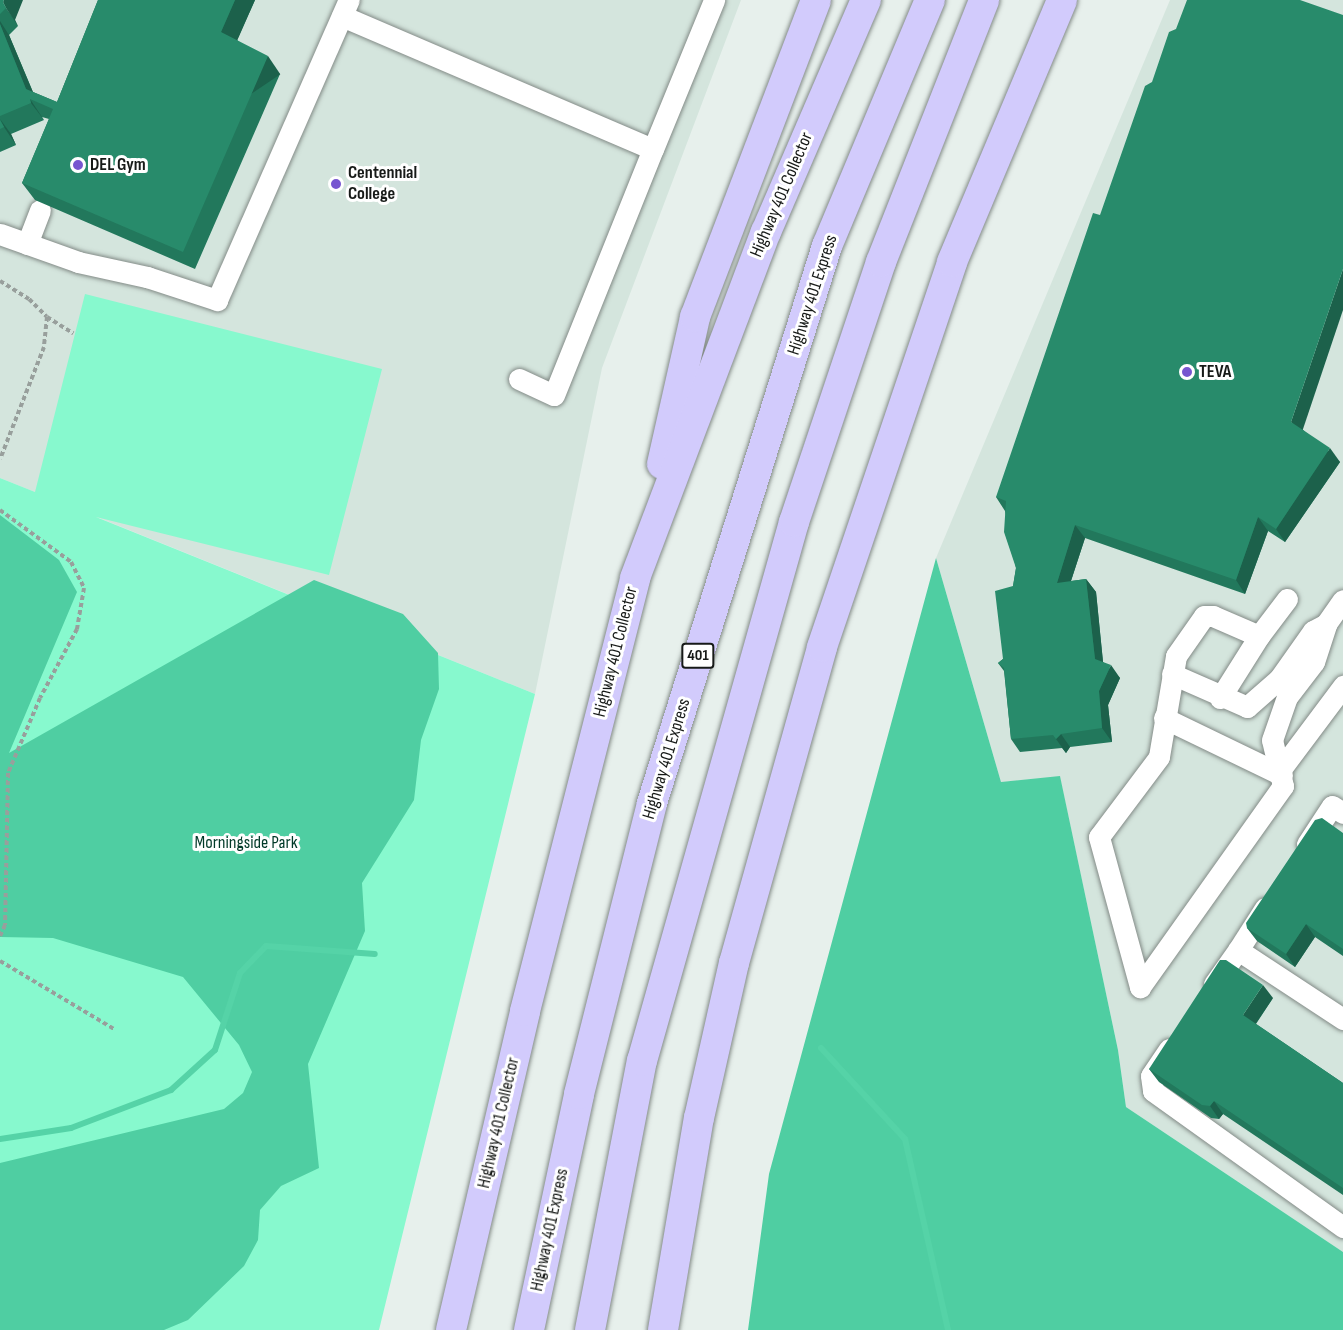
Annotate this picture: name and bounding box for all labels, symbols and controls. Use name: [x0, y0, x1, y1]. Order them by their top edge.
street label: Highway 401 Collector: [746, 129, 818, 261]
place label: DEL Gym: [90, 154, 146, 176]
marker: DEL Gym: [71, 158, 85, 172]
place label: Centennial College: [348, 163, 417, 206]
marker: Centennial College: [329, 177, 343, 191]
street label: Highway 401 Express: [783, 232, 843, 358]
place label: TEVA: [1199, 361, 1231, 383]
marker: TEVA: [1180, 365, 1194, 379]
street label: Highway 401 Collector: [589, 585, 643, 719]
road number: 401: [680, 643, 716, 669]
street label: Highway 401 Express: [638, 696, 696, 822]
park label: Morningside Park: [194, 832, 298, 854]
street label: Highway 401 Collector: [473, 1055, 525, 1191]
street label: Highway 401 Express: [526, 1167, 574, 1293]

